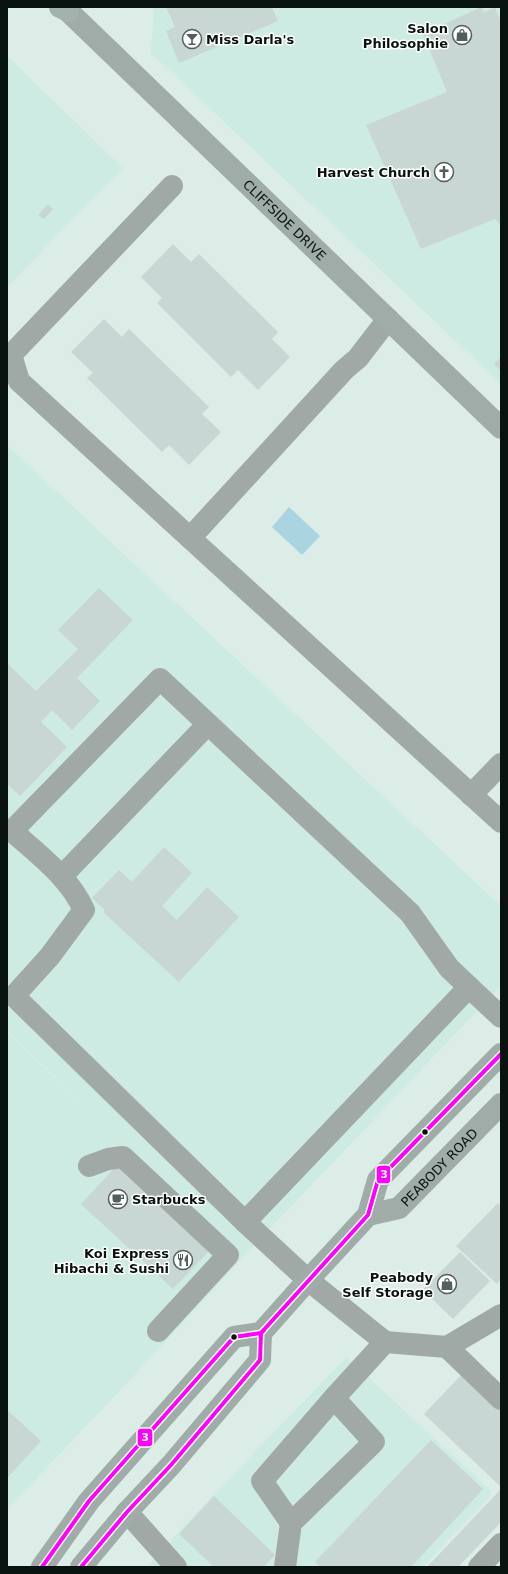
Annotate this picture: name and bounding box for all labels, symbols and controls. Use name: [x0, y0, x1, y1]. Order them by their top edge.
place label: Salon Philosophie: [363, 21, 448, 51]
shop icon: Salon Philosophie: [451, 24, 473, 46]
bar icon: Miss Darla's: [181, 28, 203, 50]
place label: Miss Darla's: [206, 32, 295, 47]
church icon: Harvest Church: [433, 161, 455, 183]
place label: Harvest Church: [317, 165, 430, 180]
street label: CLIFFSIDE DRIVE: [240, 177, 329, 264]
street label: PEABODY ROAD: [398, 1125, 481, 1210]
unlabelled marker: [420, 1127, 430, 1137]
line badge: 3: [376, 1165, 391, 1184]
text: 3: [380, 1168, 388, 1181]
cafe icon: Starbucks: [107, 1188, 129, 1210]
place label: Starbucks: [132, 1192, 206, 1207]
place label: Koi Express Hibachi & Sushi: [54, 1246, 169, 1276]
restaurant icon: Koi Express Hibachi & Sushi: [172, 1249, 194, 1271]
place label: Peabody Self Storage: [342, 1270, 434, 1300]
shop icon: Peabody Self Storage: [436, 1273, 458, 1295]
unlabelled marker: [229, 1332, 239, 1342]
line badge: 3: [137, 1428, 153, 1447]
text: 3: [141, 1431, 149, 1444]

